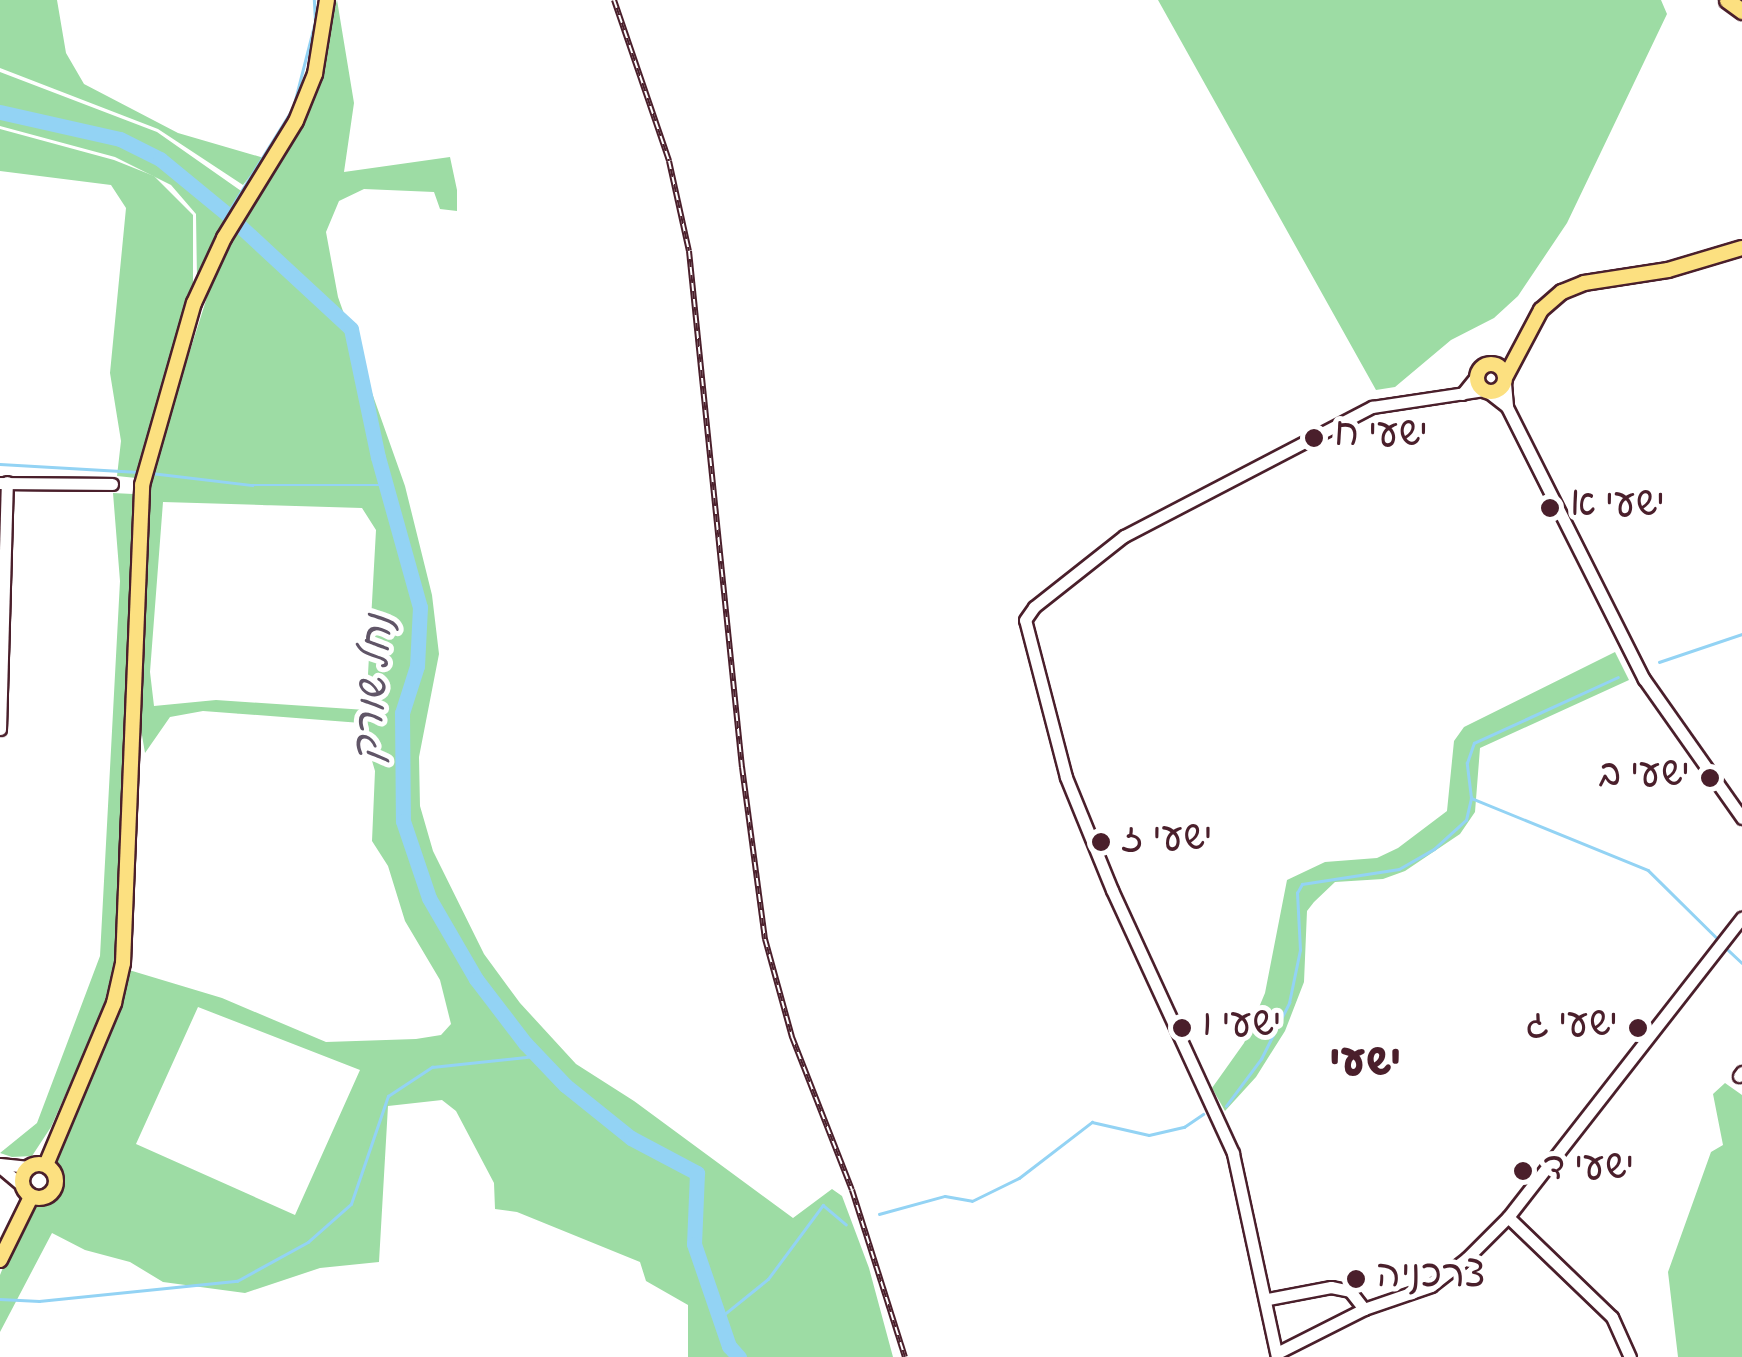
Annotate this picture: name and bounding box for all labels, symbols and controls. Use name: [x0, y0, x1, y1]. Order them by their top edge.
place label: ישעי ח: [1334, 415, 1428, 461]
marker: ישעי ח: [1303, 427, 1325, 449]
place label: ישעי א: [1570, 485, 1665, 531]
marker: ישעי א: [1539, 497, 1561, 519]
water label: נחל שורק: [348, 614, 408, 764]
place label: ישעי ב: [1599, 755, 1690, 801]
marker: ישעי ב: [1699, 767, 1721, 789]
place label: ישעי ז: [1121, 819, 1212, 865]
marker: ישעי ז: [1090, 831, 1112, 853]
place label: ישעי ו: [1202, 1005, 1281, 1051]
place label: ישעי ג: [1526, 1005, 1618, 1051]
marker: ישעי ו: [1171, 1017, 1193, 1039]
marker: ישעי ג: [1627, 1017, 1649, 1039]
district label: ישעי: [1329, 1041, 1401, 1091]
place label: ישעי ד: [1543, 1148, 1634, 1194]
marker: ישעי ד: [1512, 1160, 1534, 1182]
place label: צרכניה: [1376, 1256, 1486, 1302]
marker: צרכניה: [1345, 1268, 1367, 1290]

